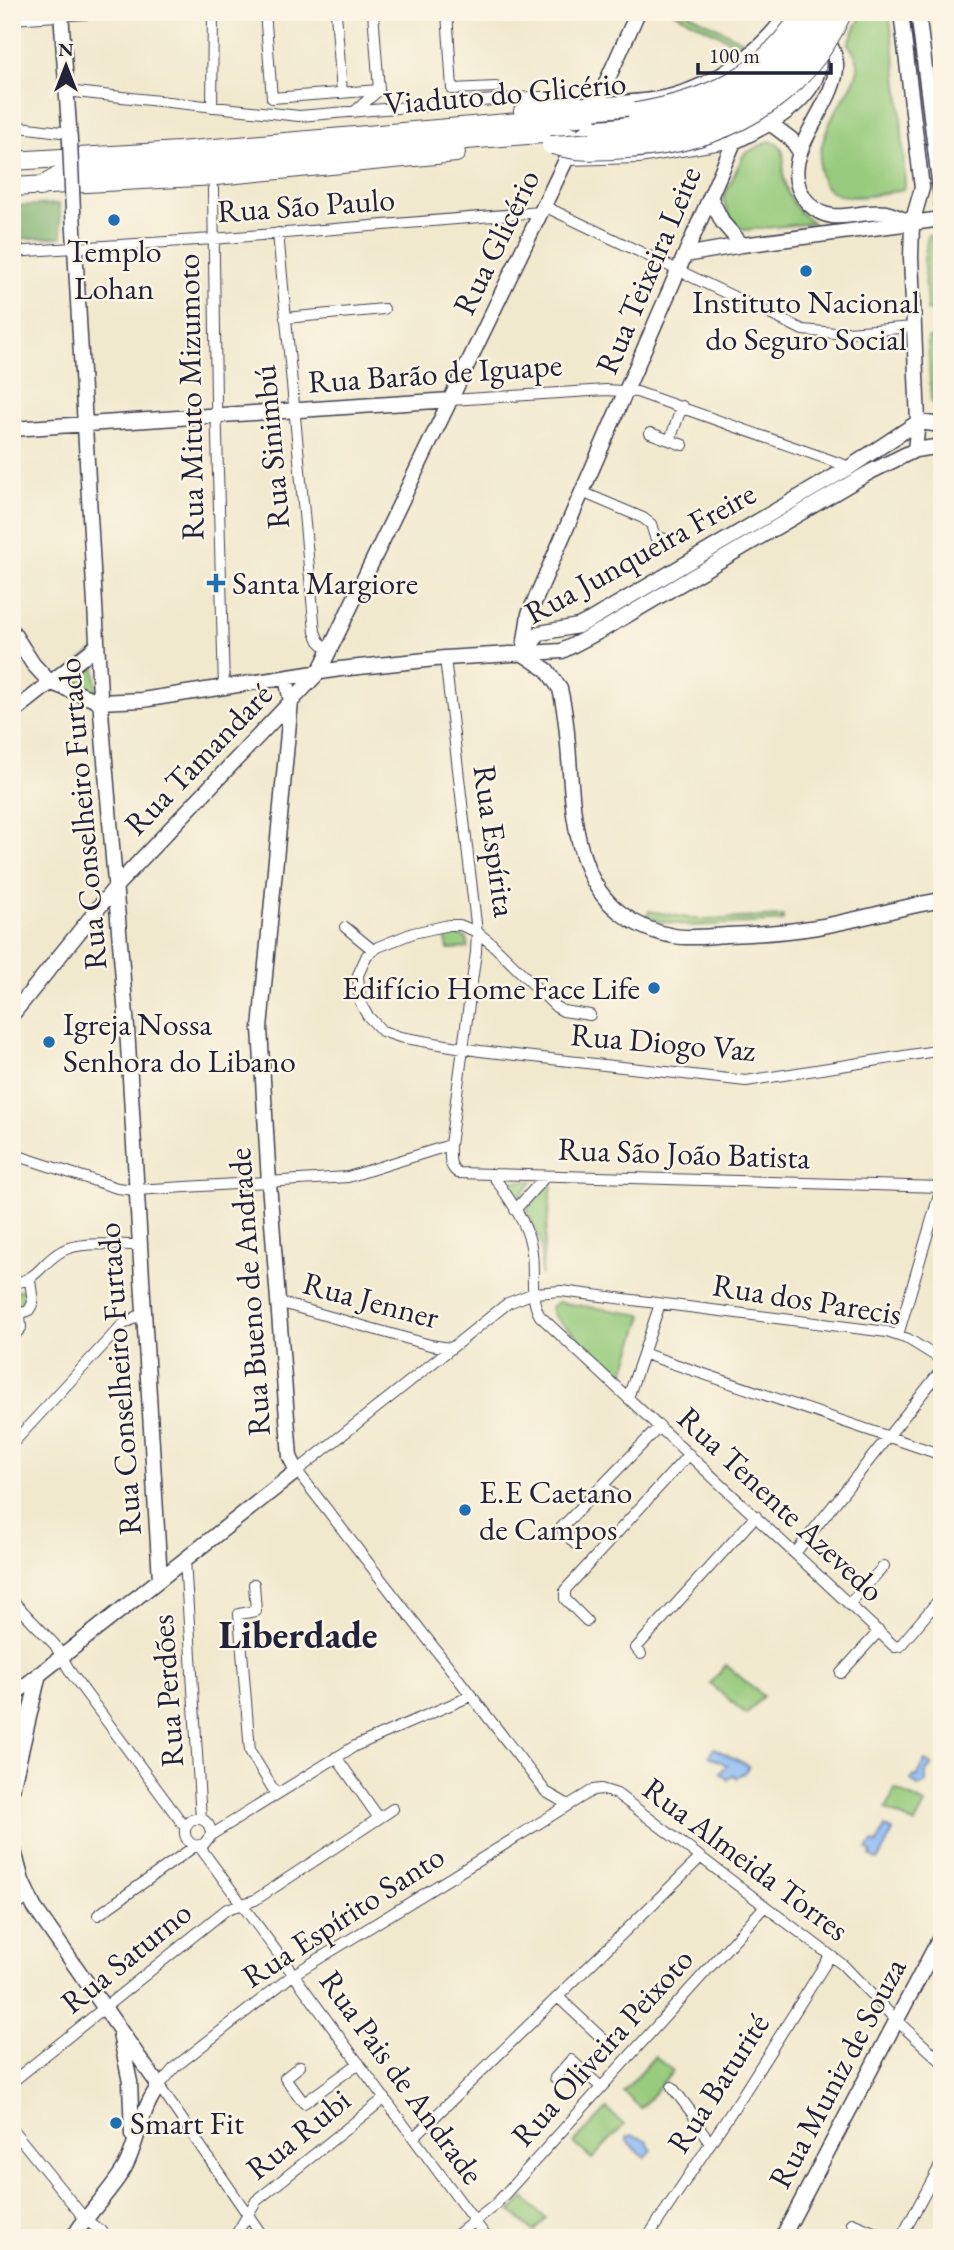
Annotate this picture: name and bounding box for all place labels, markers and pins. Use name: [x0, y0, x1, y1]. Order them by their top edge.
marker: Templo Lohan: [106, 212, 122, 228]
place label: Templo Lohan: [66, 230, 162, 309]
marker: Instituto Nacional do Seguro Social: [798, 263, 814, 279]
place label: Instituto Nacional do Seguro Social: [692, 281, 920, 360]
place label: Santa Margiore: [232, 562, 418, 604]
marker: Santa Margiore: [206, 573, 226, 593]
place label: Edifício Home Face Life: [342, 967, 640, 1009]
marker: Edifício Home Face Life: [646, 980, 662, 996]
place label: Igreja Nossa Senhora do Libano: [63, 1003, 296, 1082]
marker: Igreja Nossa Senhora do Libano: [41, 1034, 57, 1050]
place label: E.E Caetano de Campos: [479, 1471, 632, 1550]
marker: E.E Caetano de Campos: [457, 1502, 473, 1518]
place label: Smart Fit: [130, 2102, 244, 2144]
marker: Smart Fit: [108, 2115, 124, 2131]

